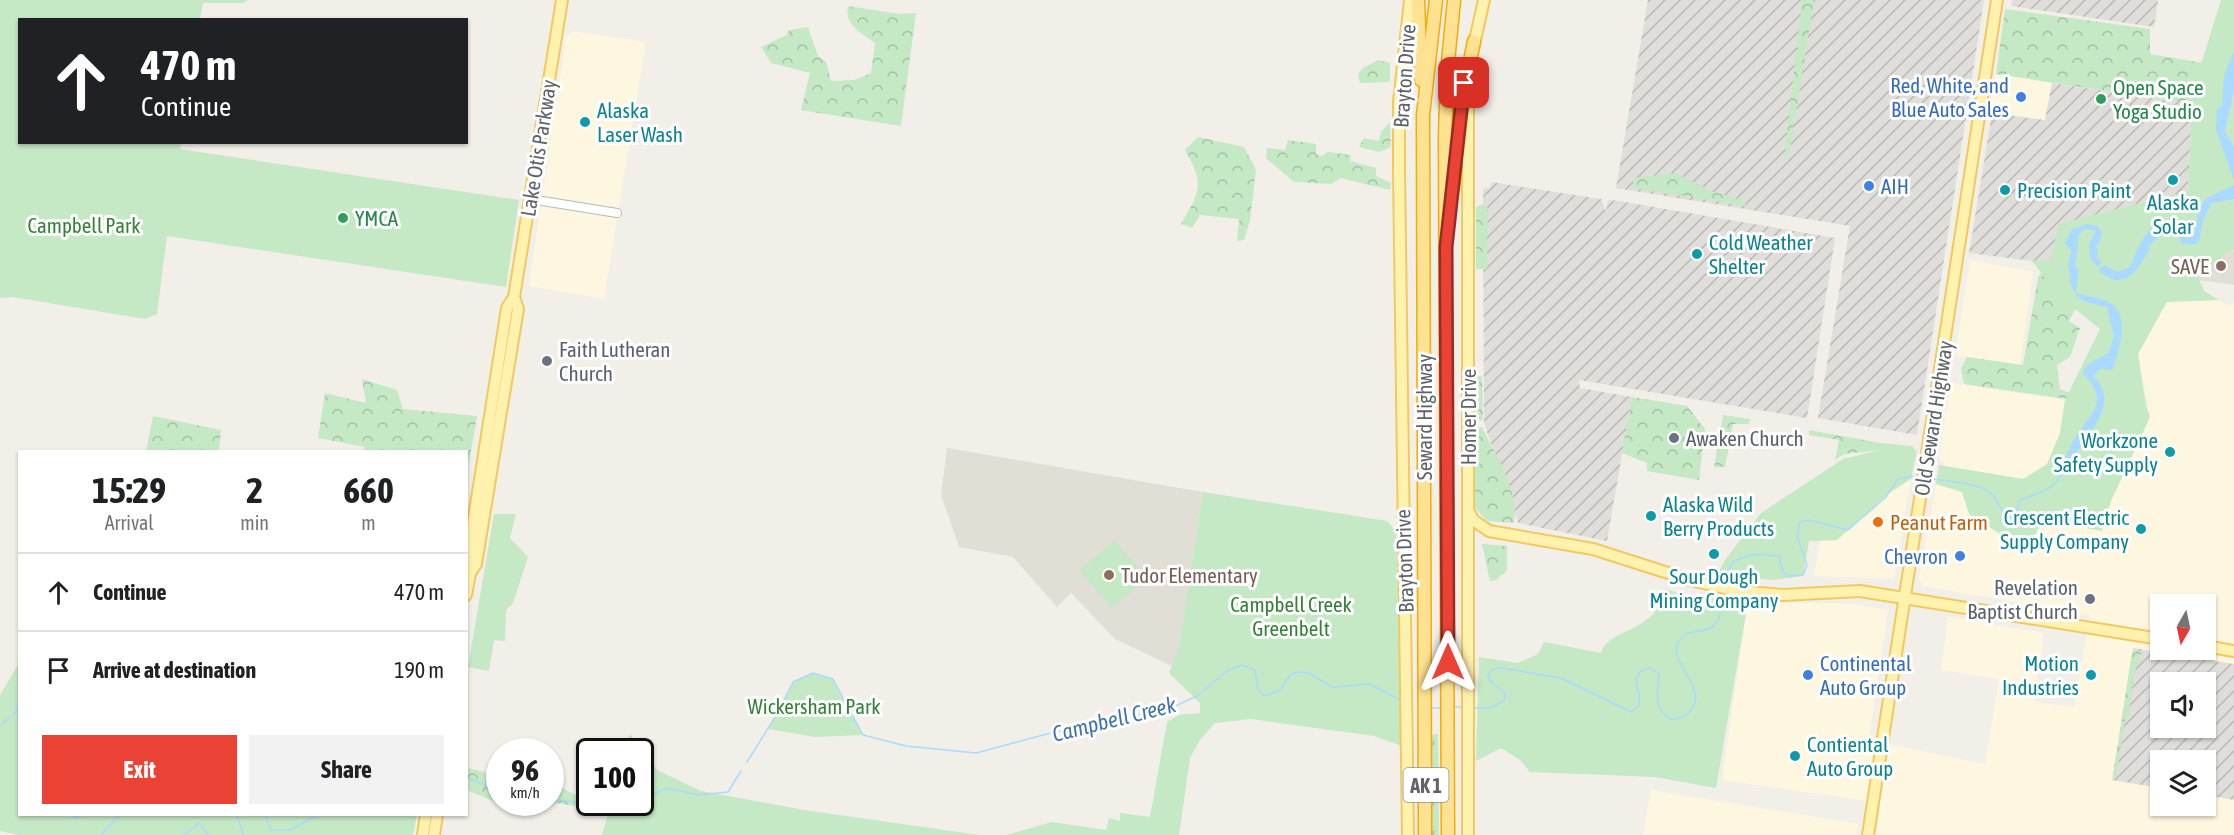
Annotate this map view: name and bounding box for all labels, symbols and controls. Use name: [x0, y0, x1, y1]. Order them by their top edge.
street label: Brayton Drive: [1388, 23, 1420, 129]
text: 470 m: [141, 41, 236, 89]
icon: ahead: [42, 42, 120, 120]
pin: [1438, 57, 1489, 108]
icon: arrive: [1447, 66, 1480, 99]
place label: Red, White, and Blue Auto Sales: [1890, 73, 2009, 121]
place label: Open Space Yoga Studio: [2113, 75, 2204, 123]
street label: Lake Otis Parkway: [515, 77, 561, 218]
marker: Red, White, and Blue Auto Sales: [2014, 90, 2028, 104]
text: Continue: [141, 91, 231, 122]
marker: Open Space Yoga Studio: [2094, 92, 2108, 106]
place label: Alaska Laser Wash: [597, 98, 683, 146]
marker: Alaska Laser Wash: [578, 115, 592, 129]
marker: Alaska Solar: [2166, 173, 2180, 187]
place label: AIH: [1881, 174, 1909, 198]
place label: Precision Paint: [2017, 178, 2131, 202]
marker: AIH: [1862, 179, 1876, 193]
marker: Precision Paint: [1998, 183, 2012, 197]
place label: Alaska Solar: [2147, 190, 2199, 238]
place label: YMCA: [355, 206, 399, 230]
marker: YMCA: [336, 211, 350, 225]
park label: Campbell Park: [28, 213, 140, 237]
place label: Cold Weather Shelter: [1709, 230, 1813, 278]
marker: Cold Weather Shelter: [1690, 247, 1704, 261]
place label: SAVE: [2171, 254, 2209, 278]
marker: SAVE: [2214, 259, 2228, 273]
place label: Faith Lutheran Church: [559, 337, 671, 385]
street label: Old Seward Highway: [1909, 338, 1957, 497]
marker: Faith Lutheran Church: [540, 354, 554, 368]
street label: Seward Highway: [1412, 354, 1436, 480]
street label: Homer Drive: [1456, 369, 1480, 465]
place label: Awaken Church: [1686, 426, 1804, 450]
place label: Workzone Safety Supply: [2054, 428, 2158, 476]
marker: Awaken Church: [1667, 431, 1681, 445]
marker: Workzone Safety Supply: [2163, 445, 2177, 459]
text: 15:29: [92, 469, 166, 511]
text: 2: [246, 469, 263, 511]
text: 660: [343, 469, 394, 511]
place label: Alaska Wild Berry Products: [1663, 492, 1774, 540]
place label: Crescent Electric Supply Company: [2000, 505, 2129, 553]
street label: Brayton Drive: [1390, 509, 1418, 613]
marker: Alaska Wild Berry Products: [1644, 509, 1658, 523]
place label: Peanut Farm: [1890, 510, 1988, 534]
text: Arrival: [105, 511, 154, 534]
text: min: [240, 511, 269, 534]
text: m: [361, 511, 376, 534]
marker: Peanut Farm: [1871, 515, 1885, 529]
marker: Crescent Electric Supply Company: [2134, 522, 2148, 536]
place label: Chevron: [1884, 544, 1948, 568]
marker: Sour Dough Mining Company: [1707, 547, 1721, 561]
marker: Chevron: [1953, 549, 1967, 563]
place label: Tudor Elementary: [1121, 563, 1258, 587]
place label: Sour Dough Mining Company: [1649, 564, 1779, 612]
marker: Tudor Elementary: [1102, 568, 1116, 582]
place label: Revelation Baptist Church: [1967, 575, 2078, 623]
icon: ahead: [42, 576, 75, 609]
text: Continue: [93, 579, 167, 605]
text: 470 m: [394, 579, 444, 605]
park label: Campbell Creek Greenbelt: [1230, 592, 1352, 640]
marker: Revelation Baptist Church: [2083, 592, 2097, 606]
north arrow: [2150, 594, 2216, 660]
map controls: [2150, 594, 2216, 816]
position arrow: [1416, 630, 1480, 694]
place label: Continental Auto Group: [1820, 651, 1912, 699]
place label: Motion Industries: [2002, 651, 2079, 699]
icon: arrive: [42, 654, 75, 687]
text: Arrive at destination: [93, 657, 256, 683]
text: 190 m: [394, 657, 444, 683]
marker: Continental Auto Group: [1801, 668, 1815, 682]
marker: Motion Industries: [2084, 668, 2098, 682]
button: sound: [2150, 672, 2216, 738]
water label: Campbell Creek: [1050, 691, 1179, 747]
park label: Wickersham Park: [748, 694, 880, 718]
place label: Contiental Auto Group: [1807, 732, 1893, 780]
button: Exit: [42, 735, 237, 804]
button: Share: [249, 735, 444, 804]
speed limit sign: 100: [576, 738, 654, 816]
marker: Contiental Auto Group: [1788, 749, 1802, 763]
button: layers: [2150, 750, 2216, 816]
text: 96: [511, 753, 539, 787]
road number: AK 1: [1404, 768, 1448, 802]
text: km/h: [510, 784, 540, 801]

